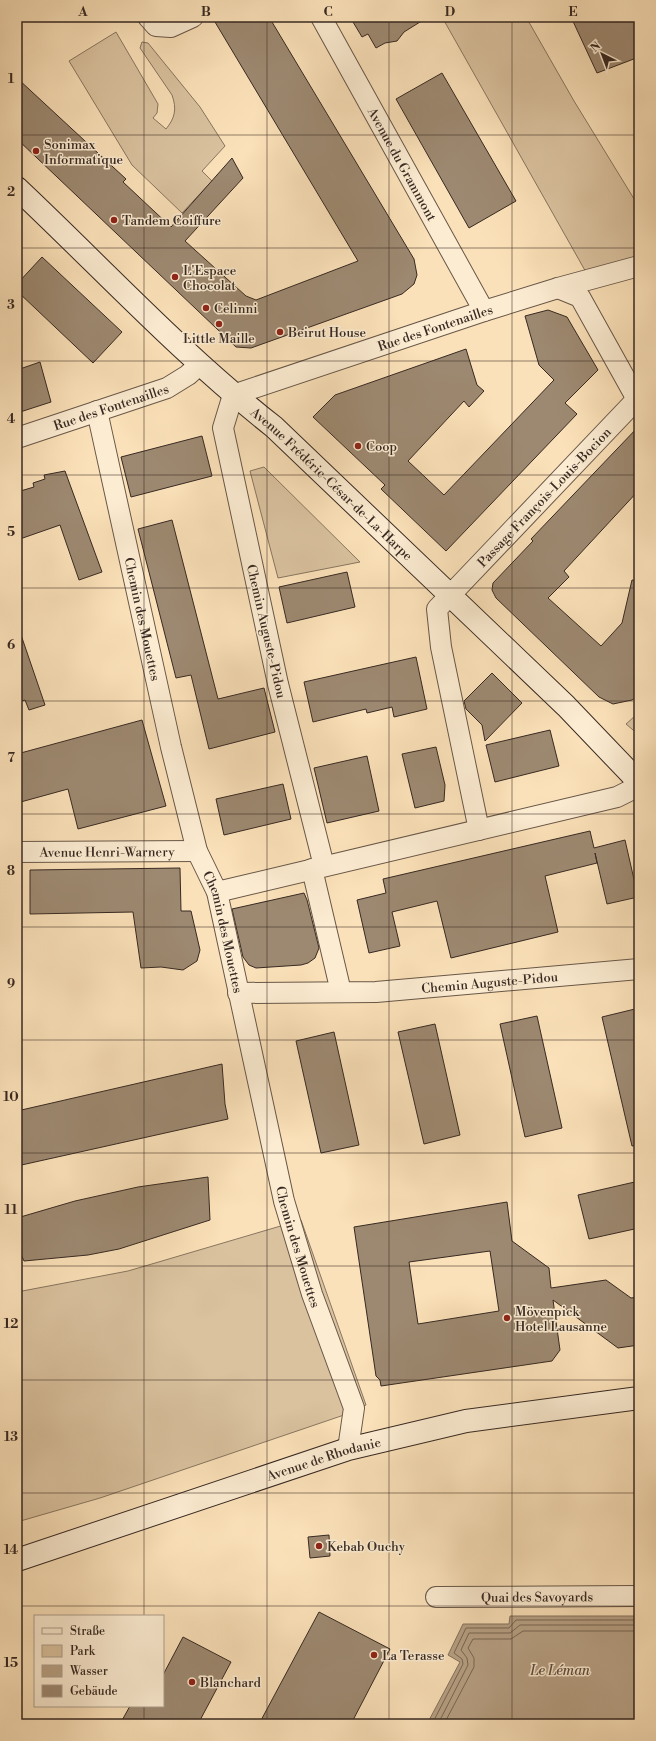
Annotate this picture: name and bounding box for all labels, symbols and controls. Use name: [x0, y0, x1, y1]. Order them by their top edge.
text: A: [77, 4, 88, 20]
text: B: [201, 4, 211, 20]
text: C: [323, 4, 333, 20]
text: D: [445, 4, 455, 20]
text: E: [568, 4, 578, 20]
north arrow: [582, 34, 622, 74]
text: N: [588, 39, 604, 55]
text: 1: [8, 71, 15, 87]
street label: Avenue du Grammont: [363, 104, 440, 224]
place label: Sonimax Informatique: [44, 137, 124, 168]
marker: Sonimax Informatique: [31, 146, 41, 156]
text: 2: [7, 184, 15, 200]
place label: Tandem Coiffure: [122, 213, 222, 229]
marker: Tandem Coiffure: [109, 215, 119, 225]
place label: L'Espace Chocolat: [183, 263, 237, 294]
marker: L'Espace Chocolat: [170, 272, 180, 282]
text: 3: [7, 297, 15, 313]
place label: Celinni: [214, 301, 257, 317]
street label: Rue des Fontenailles: [376, 302, 495, 355]
marker: Celinni: [201, 303, 211, 313]
marker: Little Maille: [214, 319, 224, 329]
place label: Beirut House: [287, 325, 366, 341]
marker: Beirut House: [275, 327, 285, 337]
place label: Little Maille: [183, 331, 255, 347]
street label: Rue des Fontenailles: [52, 381, 171, 434]
street label: Avenue Frédéric-César-de-La-Harpe: [246, 404, 416, 564]
text: 4: [7, 411, 16, 427]
street label: Passage François-Louis-Bocion: [474, 424, 615, 571]
place label: Coop: [366, 439, 397, 455]
marker: Coop: [353, 441, 363, 451]
text: 5: [7, 524, 15, 540]
street label: Chemin des Mouettes: [120, 556, 163, 683]
street label: Chemin Auguste-Pidou: [243, 563, 289, 700]
text: 6: [7, 637, 15, 653]
text: 7: [7, 750, 15, 766]
street label: Avenue Henri-Warnery: [38, 844, 175, 861]
text: 8: [7, 863, 15, 879]
street label: Chemin des Mouettes: [199, 868, 246, 995]
street label: Chemin Auguste-Pidou: [421, 969, 559, 997]
text: 9: [7, 976, 15, 992]
text: 10: [3, 1089, 19, 1105]
street label: Chemin des Mouettes: [272, 1185, 323, 1310]
text: 11: [5, 1202, 18, 1218]
place label: Mövenpick Hotel Lausanne: [515, 1304, 608, 1335]
marker: Mövenpick Hotel Lausanne: [502, 1313, 512, 1323]
text: 12: [4, 1316, 18, 1332]
text: 13: [4, 1429, 18, 1445]
street label: Avenue de Rhodanie: [264, 1434, 383, 1485]
place label: Kebab Ouchy: [327, 1539, 406, 1555]
marker: Kebab Ouchy: [314, 1541, 324, 1551]
text: 14: [4, 1542, 18, 1558]
street label: Quai des Savoyards: [481, 1589, 593, 1606]
legend: [34, 1615, 164, 1707]
text: Straße: [70, 1624, 105, 1639]
text: Park: [70, 1644, 96, 1659]
place label: La Terasse: [382, 1648, 445, 1664]
marker: La Terasse: [369, 1650, 379, 1660]
text: 15: [4, 1655, 18, 1671]
water label: Le Léman: [529, 1662, 590, 1680]
text: Wasser: [69, 1664, 108, 1679]
place label: Blanchard: [199, 1675, 262, 1691]
marker: Blanchard: [187, 1677, 197, 1687]
text: Gebäude: [70, 1684, 118, 1699]

